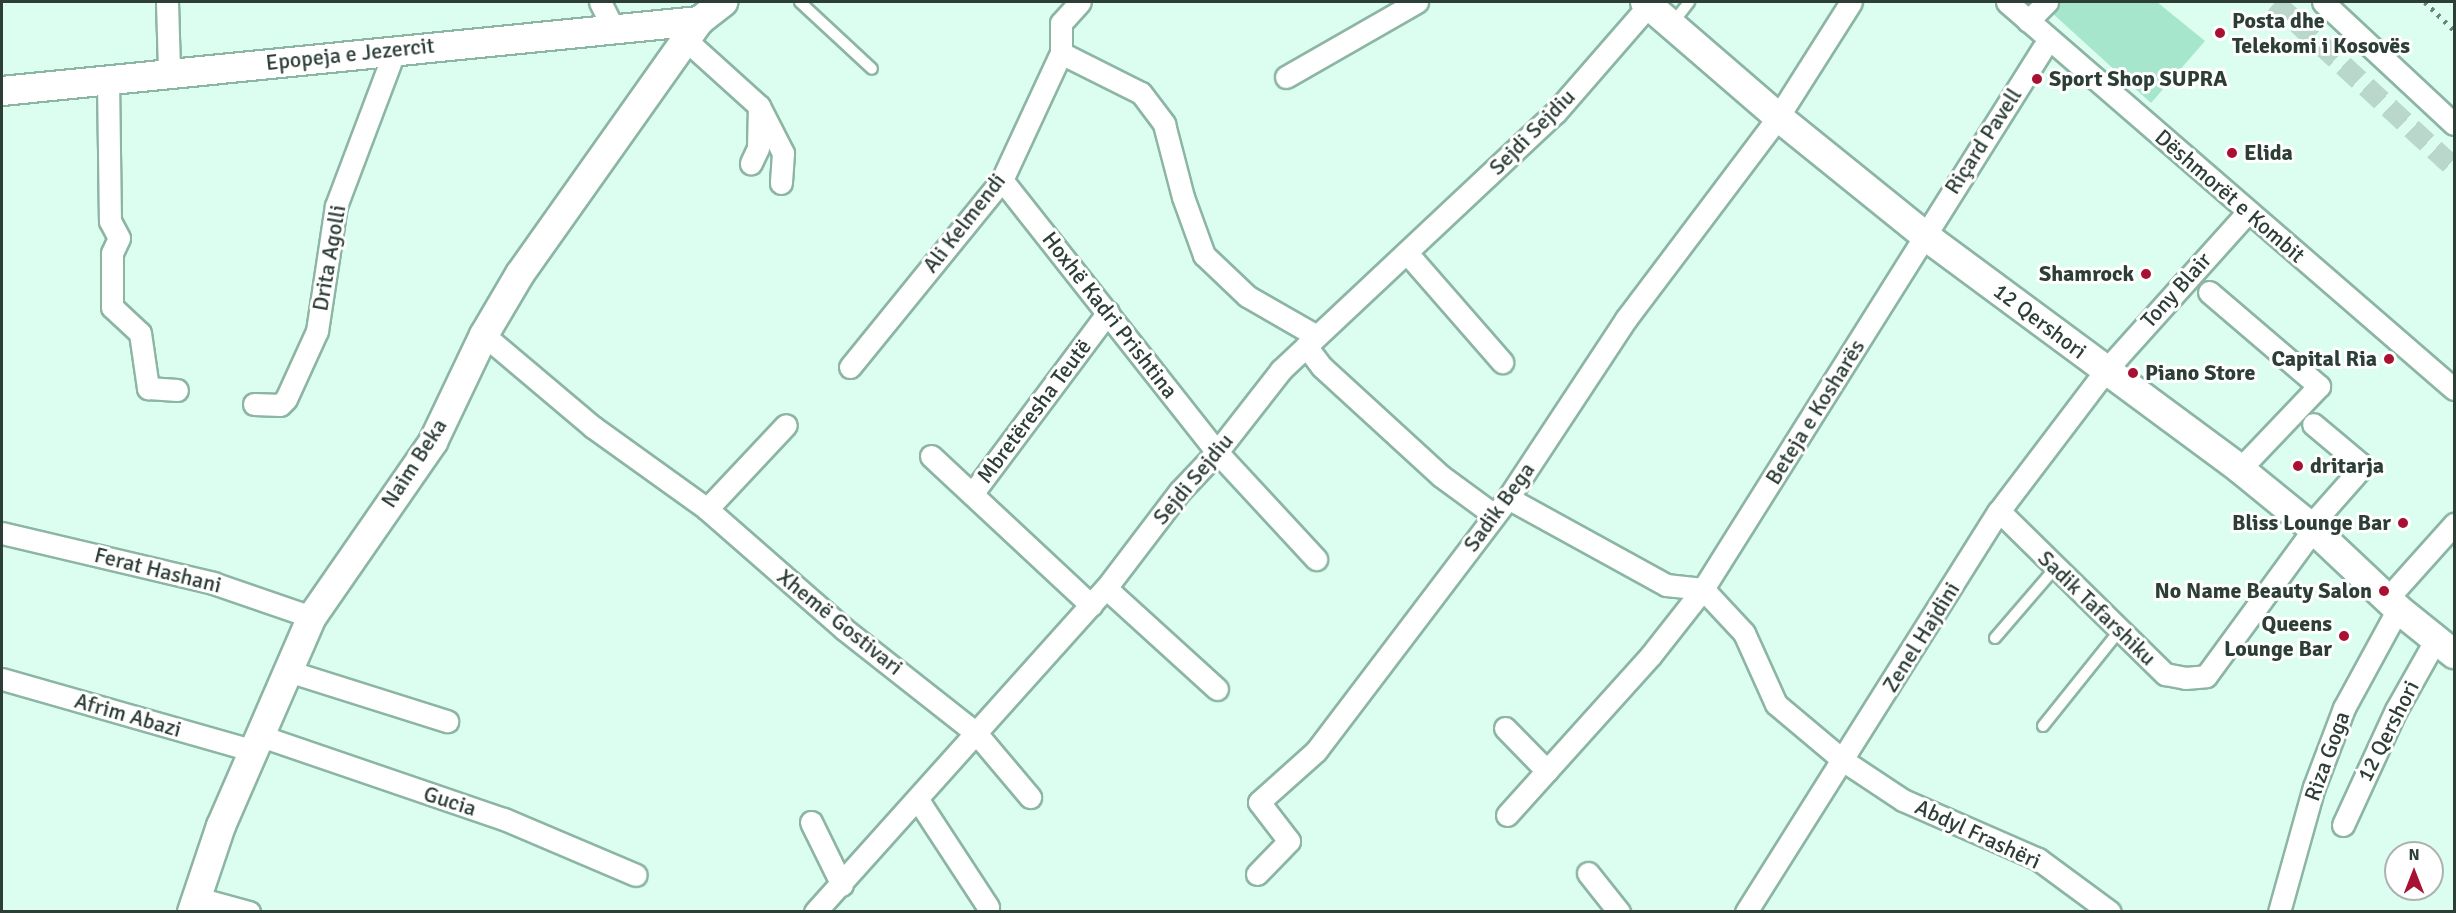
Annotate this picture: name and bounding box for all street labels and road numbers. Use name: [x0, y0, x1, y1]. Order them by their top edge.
street label: Epopeja e Jezercit: [264, 32, 436, 76]
street label: Riçard Pavell: [1939, 83, 2027, 199]
street label: Sejdi Sejdiu: [1484, 84, 1580, 180]
street label: Dëshmorët e Kombit: [2150, 124, 2310, 268]
street label: Ali Kelmendi: [917, 168, 1011, 278]
street label: Drita Agolli: [307, 203, 351, 313]
street label: Hoxhë Kadri Prishtina: [1037, 226, 1183, 404]
street label: Tony Blair: [2135, 247, 2217, 333]
street label: 12 Qershori: [1988, 278, 2092, 364]
street label: Mbretëresha Teutë: [971, 334, 1097, 488]
street label: Beteja e Kosharës: [1760, 335, 1870, 489]
street label: Naim Beka: [375, 413, 453, 513]
street label: Sejdi Sejdiu: [1147, 428, 1239, 530]
street label: Sadik Bega: [1458, 457, 1540, 557]
street label: Ferat Hashani: [92, 541, 224, 599]
street label: Sadik Tafarshiku: [2032, 545, 2162, 671]
street label: Xhemë Gostivari: [772, 563, 908, 681]
street label: Zenel Hajdini: [1877, 577, 1965, 697]
street label: 12 Qershori: [2351, 676, 2425, 786]
street label: Afrim Abazi: [72, 687, 184, 743]
street label: Riza Goga: [2299, 708, 2355, 804]
street label: Gucia: [420, 780, 480, 822]
street label: Abdyl Frashëri: [1911, 793, 2045, 875]

